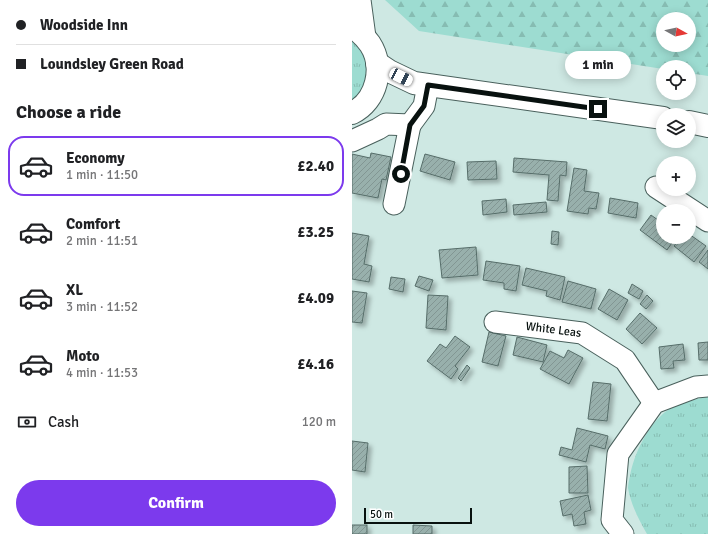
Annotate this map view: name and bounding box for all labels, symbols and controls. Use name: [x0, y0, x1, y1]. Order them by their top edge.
north arrow: [656, 12, 696, 52]
map controls: [656, 12, 696, 244]
text: Woodside Inn: [40, 16, 128, 34]
callout: 1 min: [565, 51, 631, 79]
text: Loundsley Green Road: [40, 55, 184, 73]
text: 1 min: [582, 57, 614, 73]
button: locate: [656, 60, 696, 100]
car: [388, 66, 414, 88]
route end: [589, 100, 607, 118]
text: Choose a ride: [16, 101, 121, 123]
button: layers: [656, 108, 696, 148]
icon: car: [18, 148, 54, 184]
text: Economy: [66, 149, 125, 167]
button: +: [656, 156, 696, 196]
text: £2.40: [297, 157, 334, 175]
route start: [392, 165, 410, 183]
text: 1 min · 11:50: [66, 167, 138, 183]
button: −: [656, 204, 696, 244]
icon: car: [18, 214, 54, 250]
text: Comfort: [66, 215, 120, 233]
text: £3.25: [297, 223, 334, 241]
text: 2 min · 11:51: [66, 233, 138, 249]
icon: car: [18, 280, 54, 316]
text: XL: [66, 281, 83, 299]
text: £4.09: [297, 289, 334, 307]
text: 3 min · 11:52: [66, 299, 138, 315]
street label: White Leas: [525, 319, 582, 341]
icon: car: [18, 346, 54, 382]
text: Moto: [66, 347, 100, 365]
text: £4.16: [297, 355, 334, 373]
text: 4 min · 11:53: [66, 365, 138, 381]
icon: cash: [16, 411, 38, 433]
text: Cash: [48, 413, 79, 431]
text: 120 m: [302, 414, 336, 430]
button: Confirm: [16, 480, 336, 526]
scale bar: [364, 506, 472, 525]
text: 50 m: [370, 508, 393, 521]

